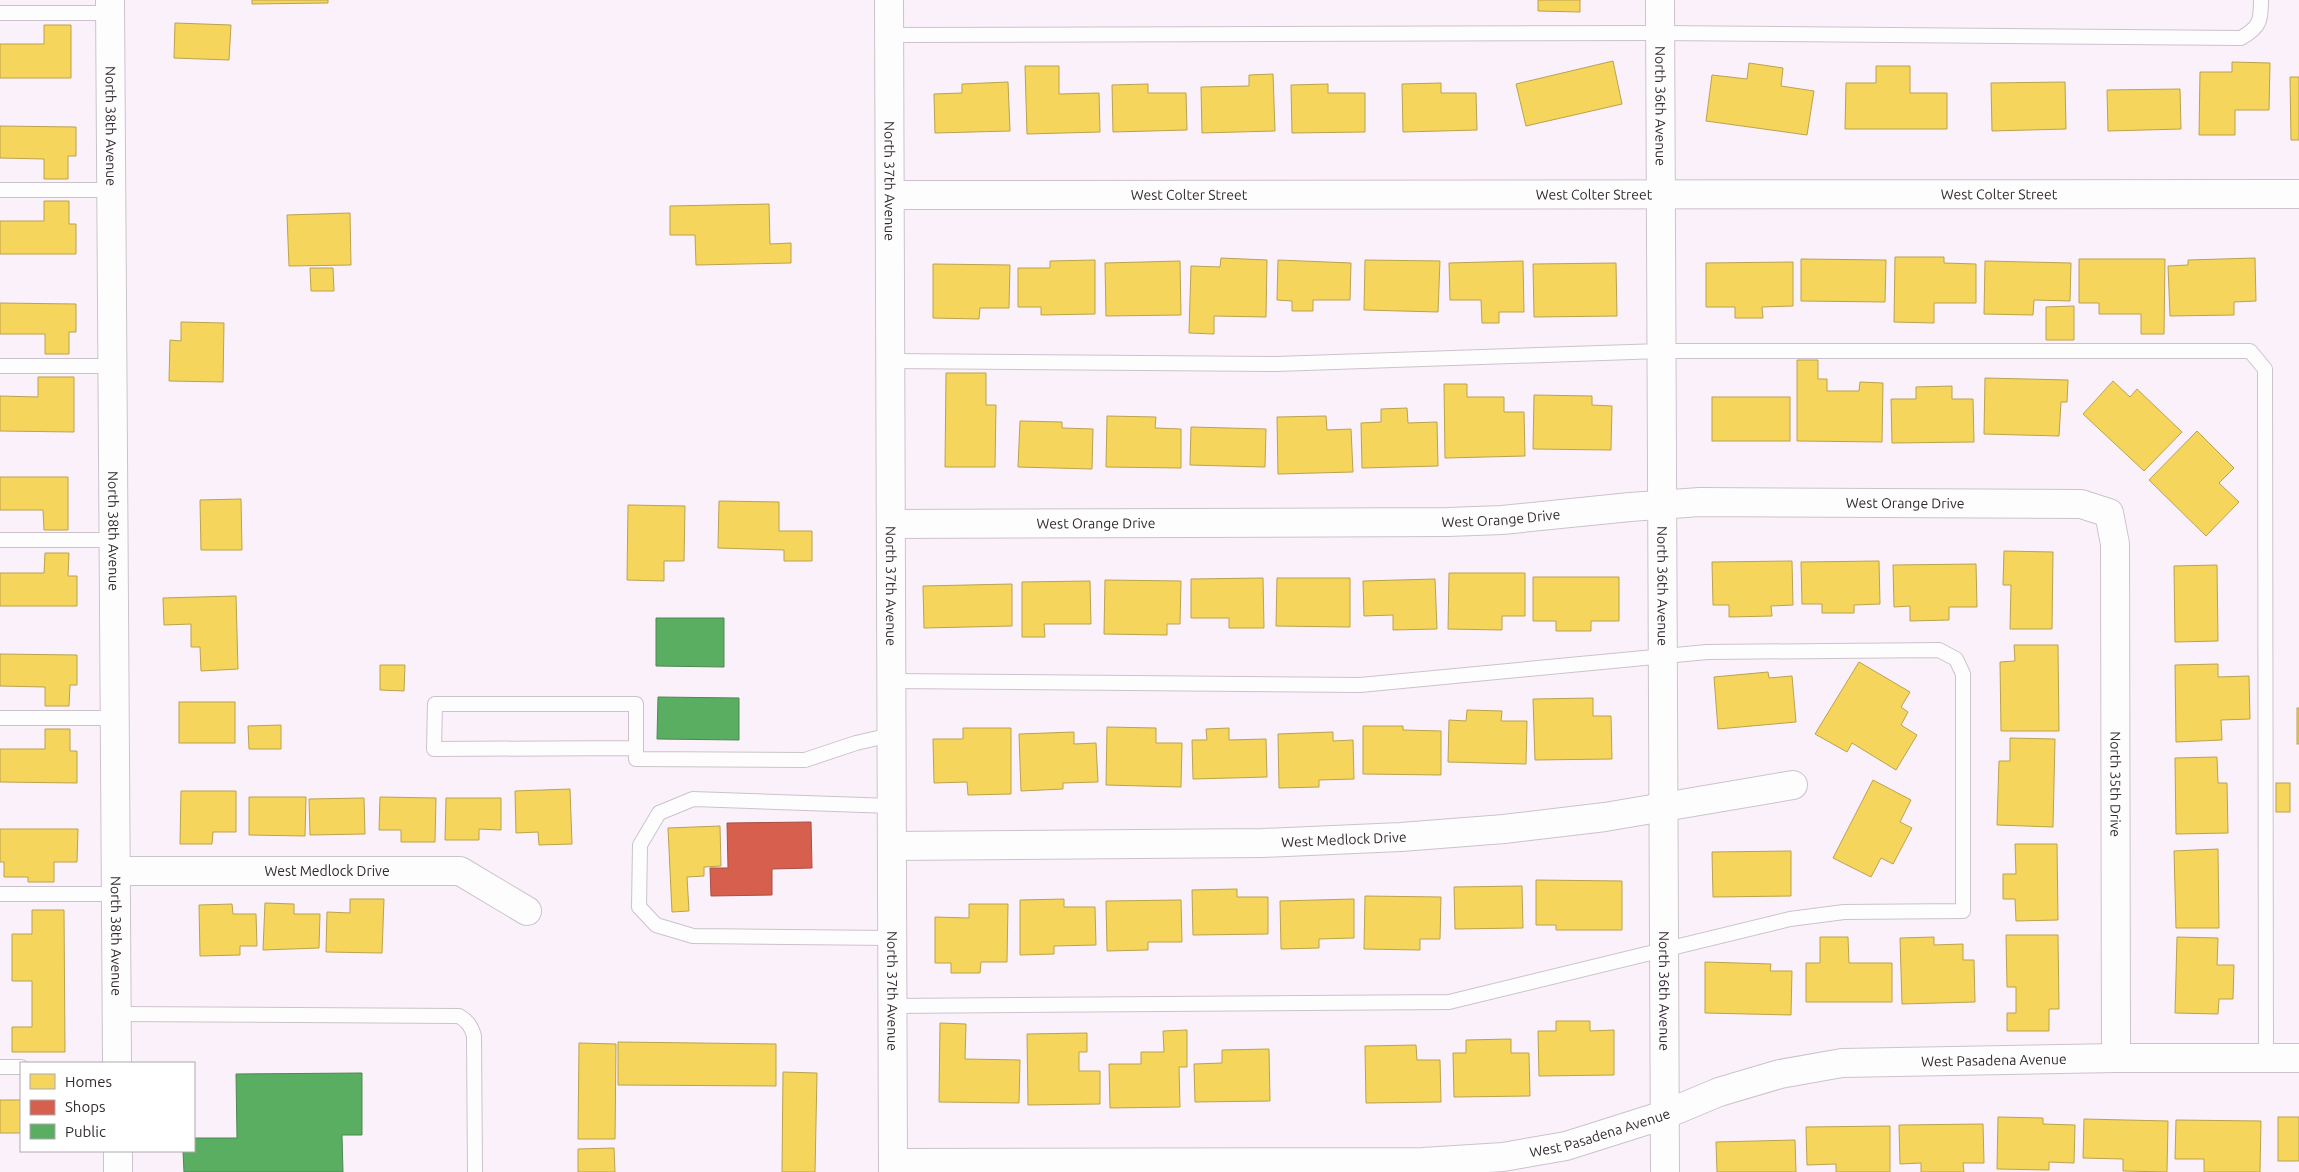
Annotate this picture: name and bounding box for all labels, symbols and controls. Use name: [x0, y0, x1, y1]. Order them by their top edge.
street label: North 36th Avenue: [1652, 46, 1669, 166]
street label: North 38th Avenue: [102, 66, 119, 186]
street label: North 37th Avenue: [881, 121, 898, 241]
street label: West Colter Street: [1536, 186, 1653, 203]
street label: West Colter Street: [1941, 186, 2058, 202]
street label: West Colter Street: [1131, 187, 1248, 203]
street label: North 38th Avenue: [105, 471, 122, 591]
street label: West Orange Drive: [1846, 495, 1965, 511]
street label: West Orange Drive: [1442, 506, 1561, 530]
street label: West Orange Drive: [1037, 515, 1155, 531]
street label: North 37th Avenue: [883, 526, 899, 646]
street label: North 36th Avenue: [1654, 526, 1671, 646]
street label: North 35th Drive: [2107, 731, 2124, 837]
street label: West Medlock Drive: [1281, 829, 1407, 850]
street label: West Medlock Drive: [264, 863, 390, 879]
street label: North 38th Avenue: [108, 876, 125, 996]
street label: North 37th Avenue: [884, 931, 901, 1051]
street label: North 36th Avenue: [1656, 931, 1672, 1051]
street label: West Pasadena Avenue: [1921, 1051, 2067, 1070]
legend: [20, 1062, 195, 1152]
text: Homes: [65, 1073, 112, 1090]
text: Shops: [65, 1098, 106, 1115]
street label: West Pasadena Avenue: [1528, 1105, 1673, 1160]
text: Public: [65, 1123, 106, 1140]

